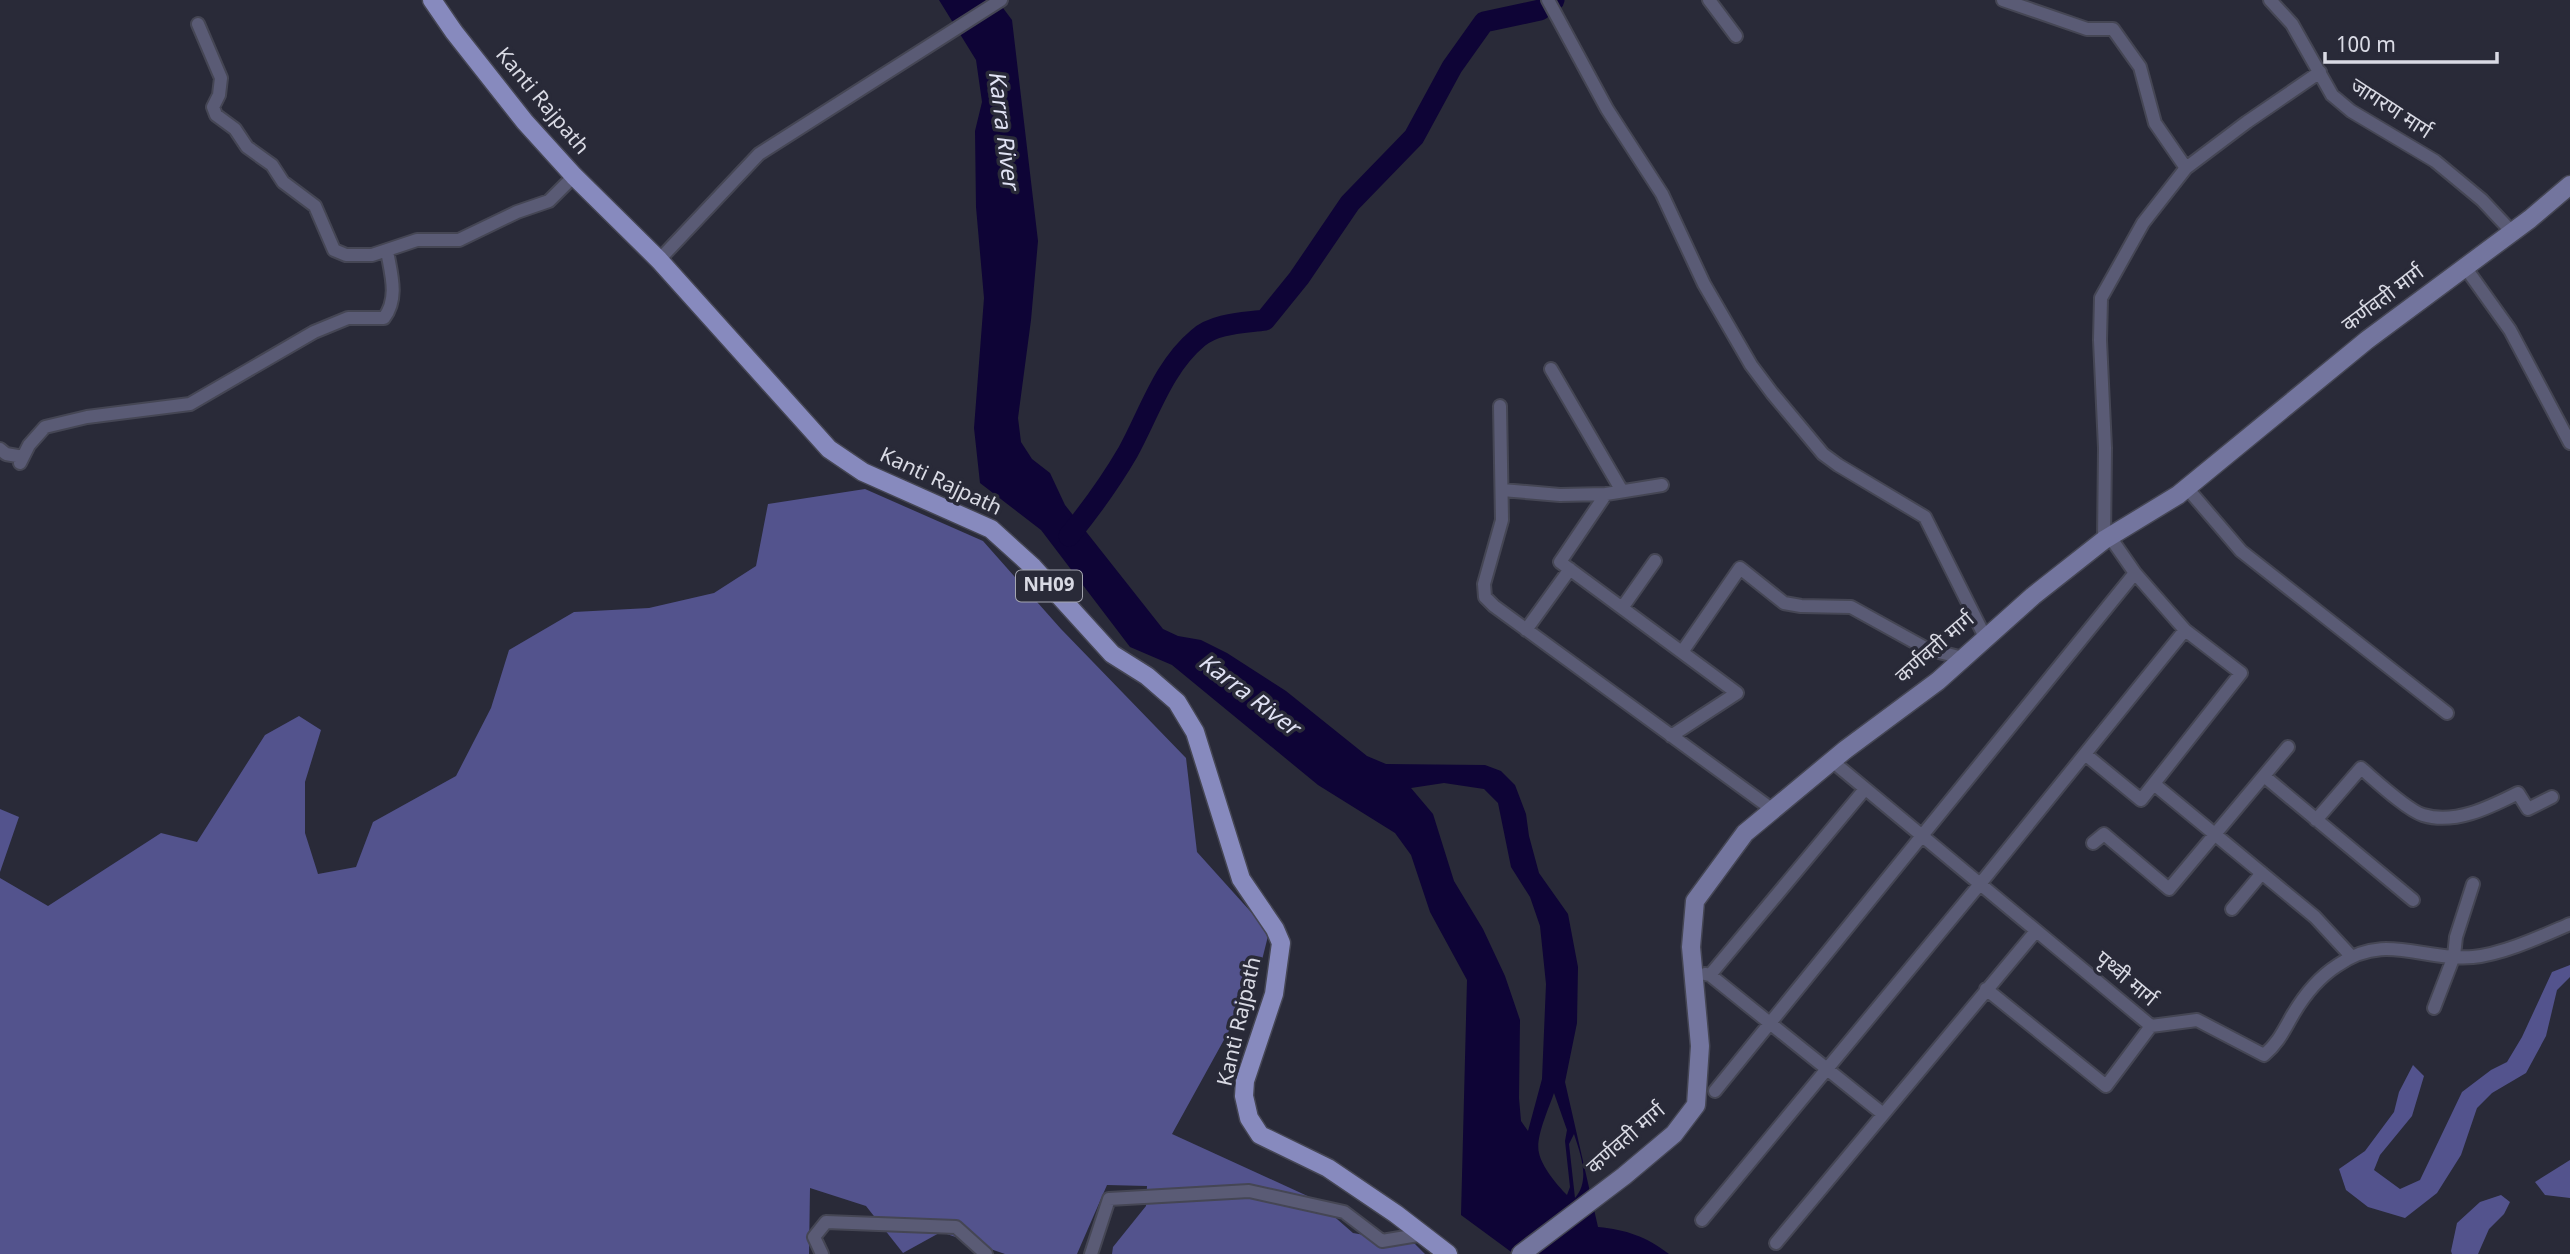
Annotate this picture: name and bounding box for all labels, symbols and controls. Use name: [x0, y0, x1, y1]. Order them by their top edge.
scale bar: [2325, 21, 2496, 65]
text: 100 m: [2336, 33, 2396, 61]
street label: Kanti Rajpath: [488, 43, 594, 161]
water label: Karra River: [980, 69, 1025, 194]
street label: जागरण मार्ग: [2344, 73, 2437, 147]
street label: कर्णवती मार्ग: [2337, 259, 2432, 340]
street label: Kanti Rajpath: [874, 442, 1006, 524]
road number: NH09: [1016, 570, 1082, 601]
street label: कर्णवती मार्ग: [1891, 606, 1982, 691]
water label: Karra River: [1191, 648, 1307, 746]
street label: पृथ्वी मार्ग: [2088, 946, 2163, 1015]
street label: Kanti Rajpath: [1213, 955, 1269, 1089]
street label: कर्णवती मार्ग: [1582, 1097, 1673, 1182]

